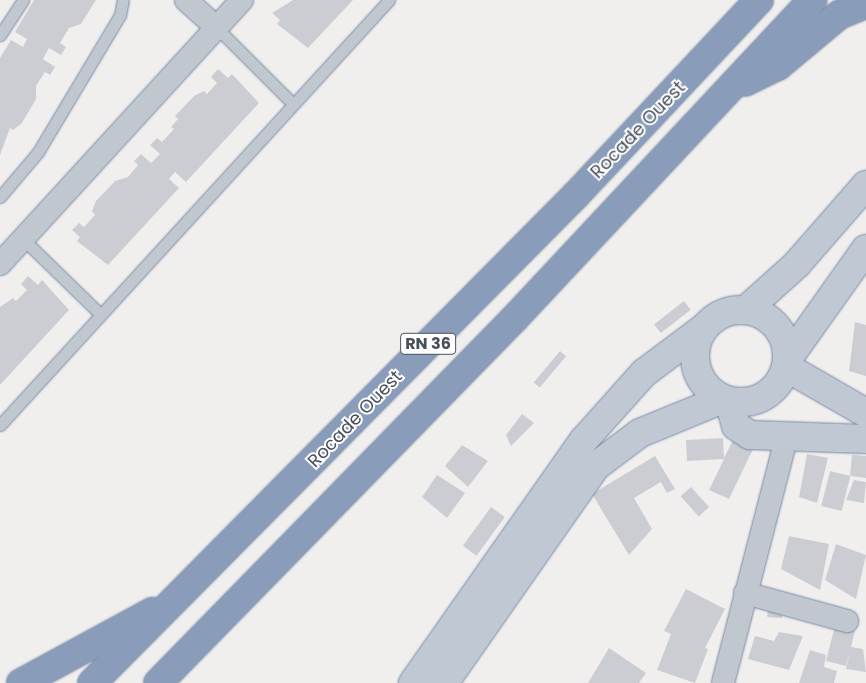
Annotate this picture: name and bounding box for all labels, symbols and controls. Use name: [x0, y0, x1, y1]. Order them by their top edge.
street label: Rocade Ouest: [586, 77, 690, 183]
road number: RN 36: [399, 330, 457, 358]
street label: Rocade Ouest: [303, 366, 407, 472]

